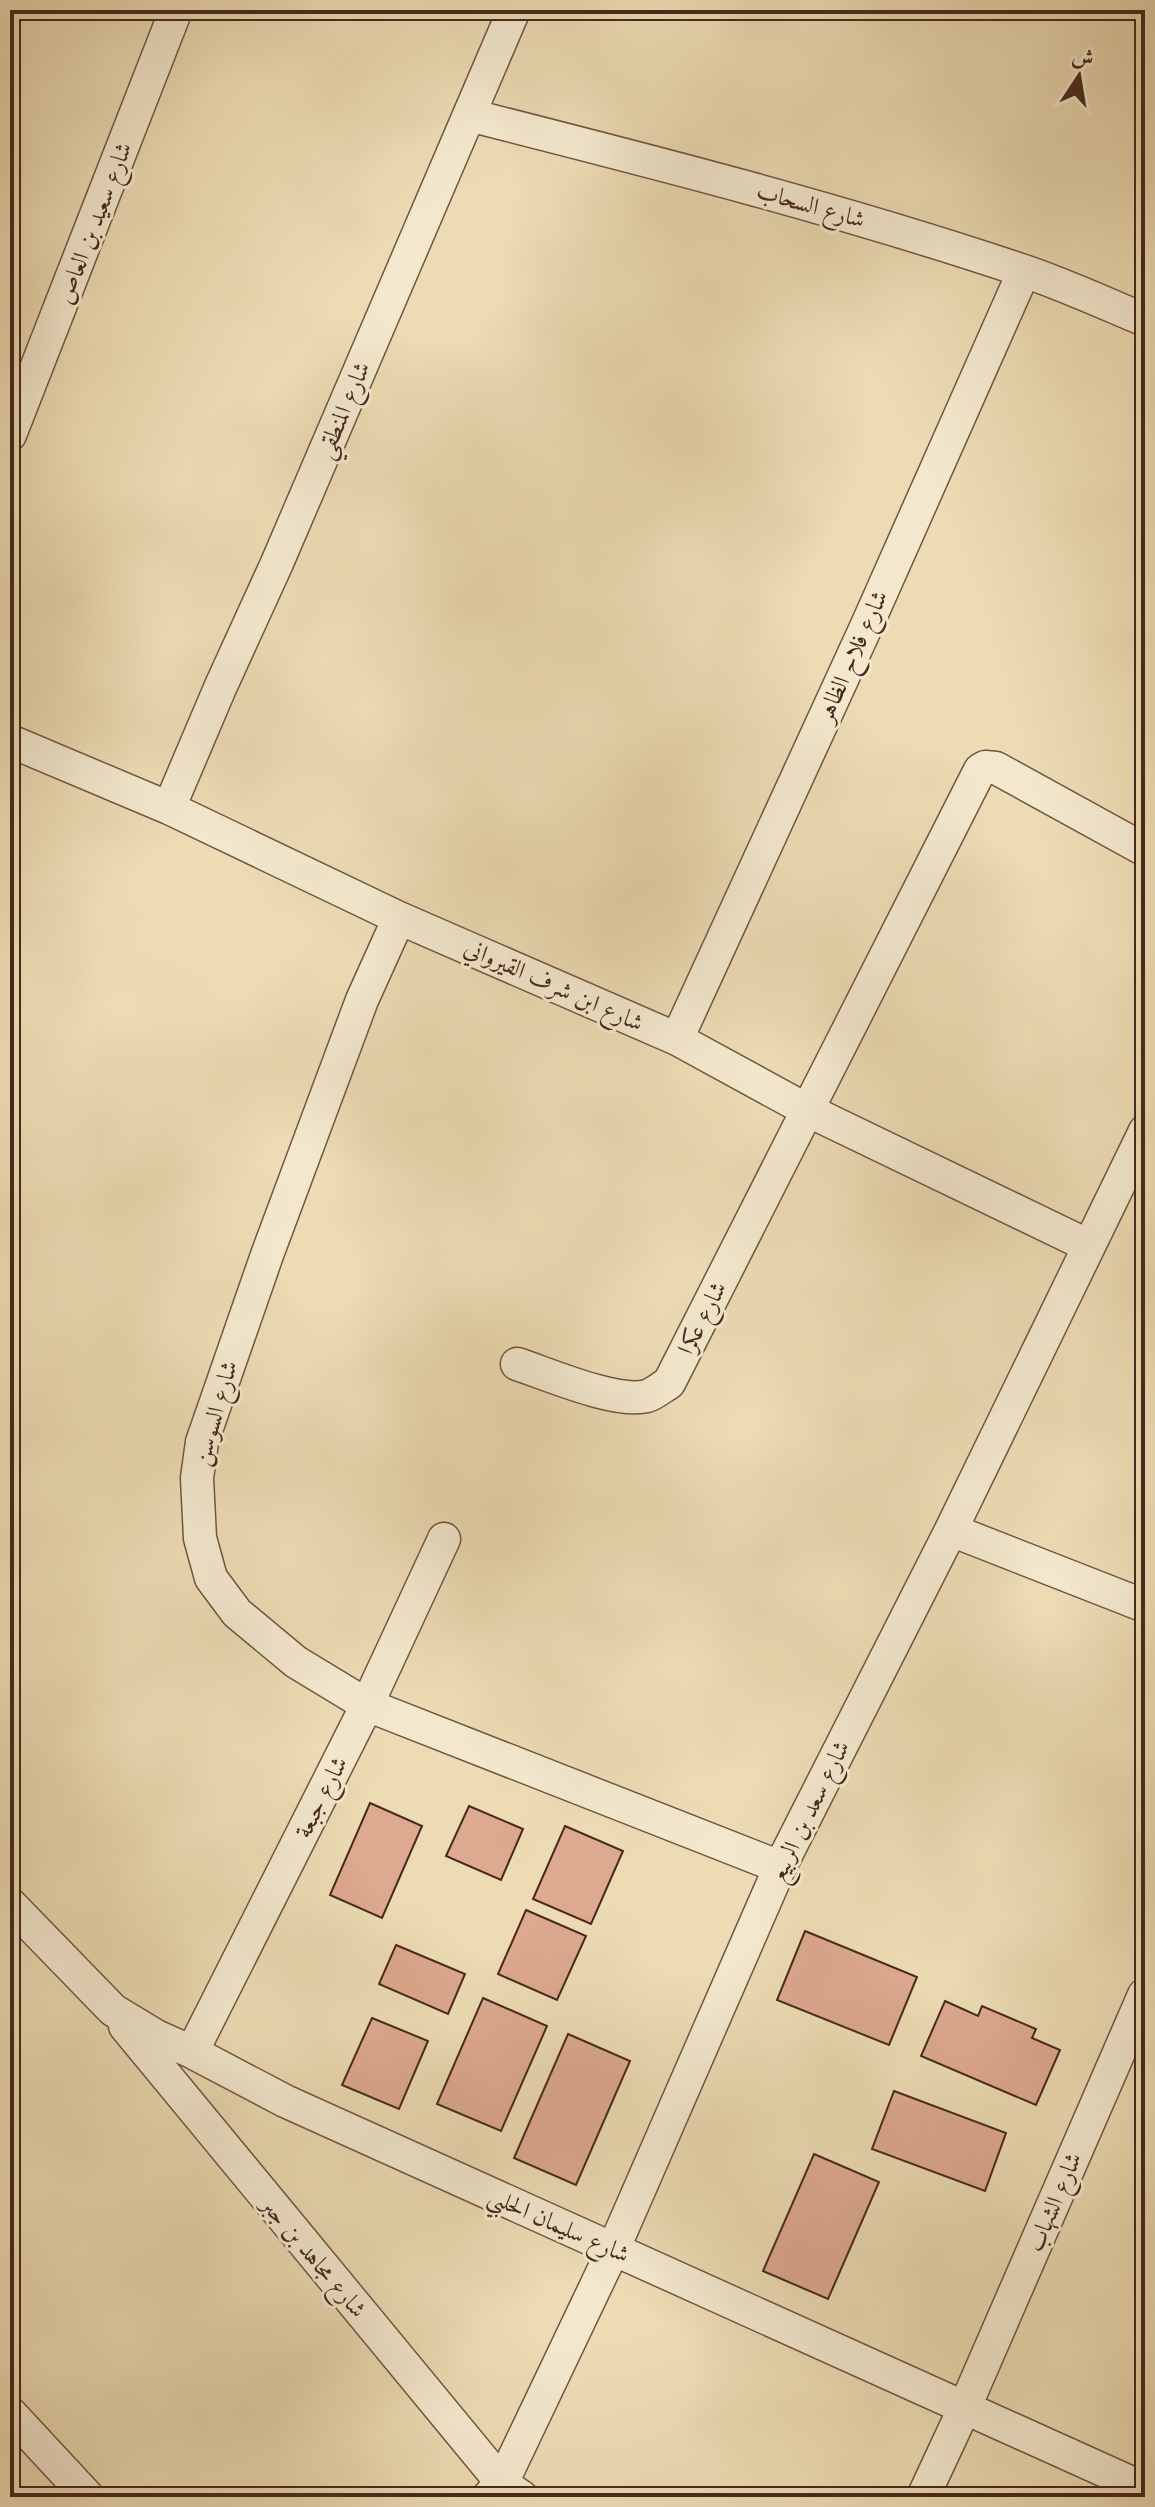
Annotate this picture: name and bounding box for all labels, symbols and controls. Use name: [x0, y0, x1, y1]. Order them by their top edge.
north arrow: [1039, 36, 1119, 116]
text: ش: [1070, 41, 1097, 72]
street label: شارع سعيد بن العاص: [49, 138, 143, 310]
street label: شارع السحاب: [752, 175, 869, 240]
street label: شارع المنطقي: [309, 357, 384, 466]
street label: شارع فلاح الظاهر: [808, 585, 900, 732]
street label: شارع ابن شرف القيرواني: [458, 932, 648, 1043]
street label: شارع عكرا: [671, 1276, 738, 1362]
street label: شارع السوسن: [186, 1357, 249, 1470]
street label: شارع سعد بن الربيع: [762, 1735, 862, 1890]
street label: شارع جبعة: [288, 1751, 359, 1845]
street label: شارع الشهاب: [1020, 2148, 1093, 2258]
street label: شارع سليمان الحلبي: [481, 2180, 634, 2276]
street label: شارع مجاهد بن جبر: [249, 2188, 373, 2327]

